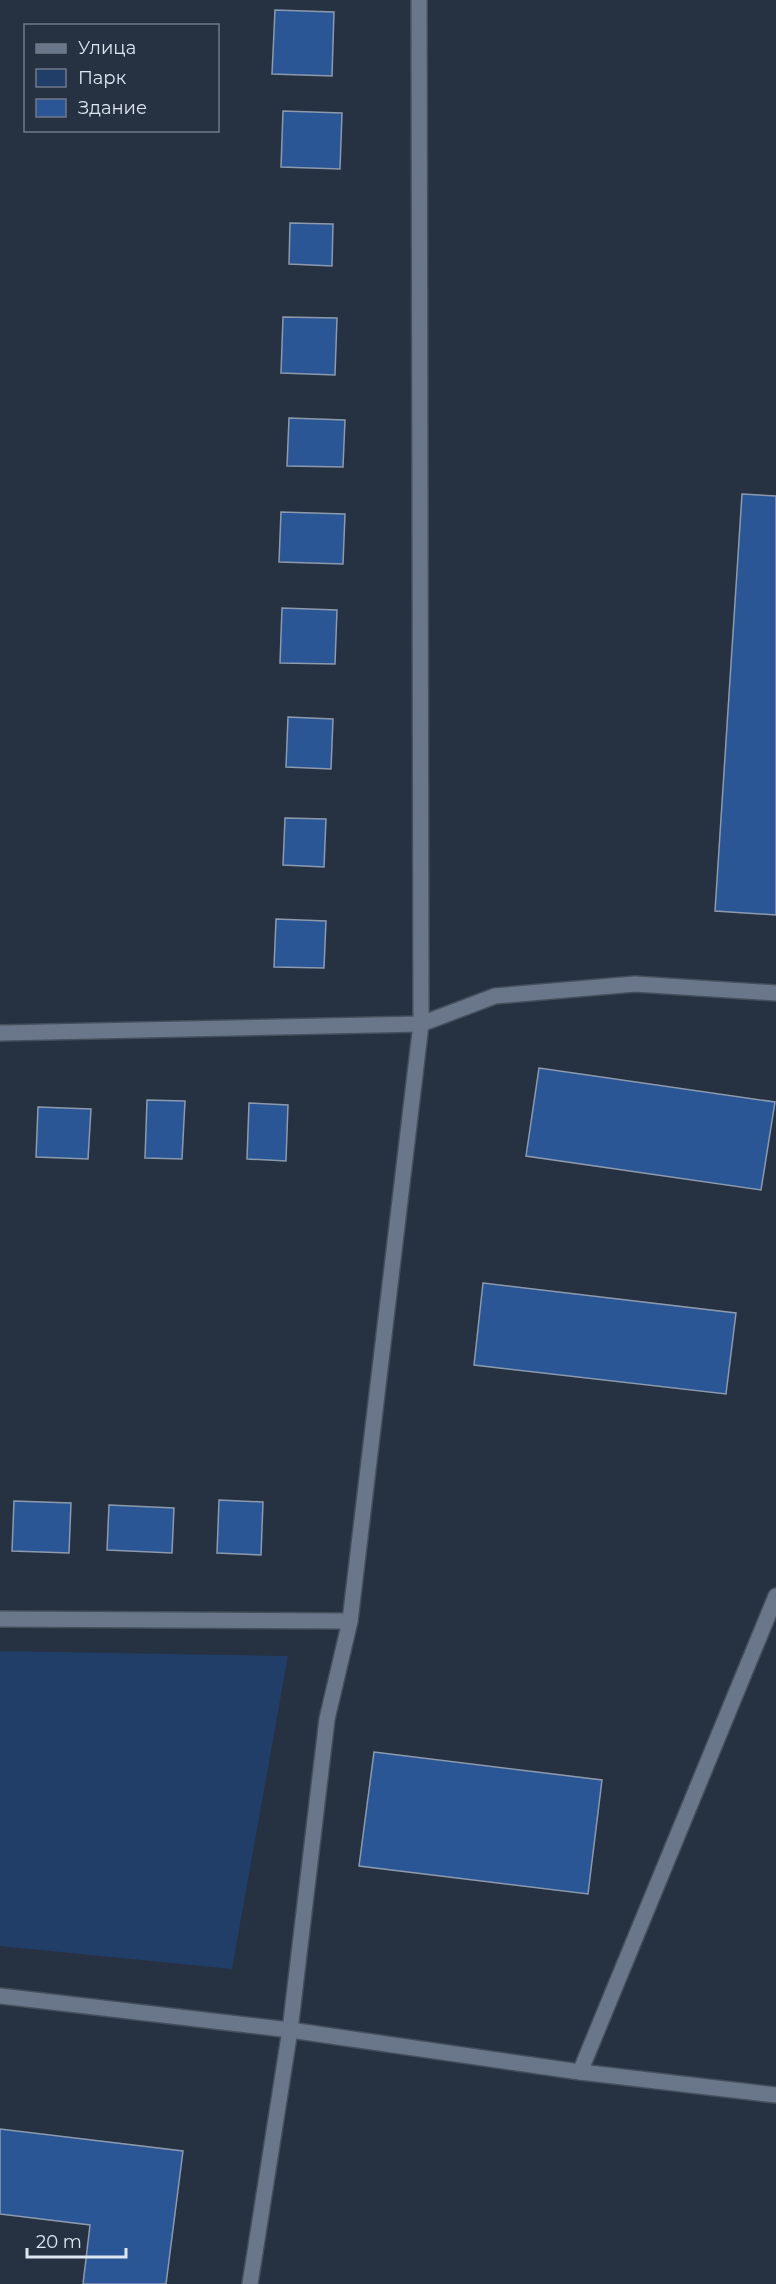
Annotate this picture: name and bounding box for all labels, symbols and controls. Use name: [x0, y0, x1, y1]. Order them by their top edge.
legend: [24, 24, 219, 132]
text: Улица: [78, 37, 136, 59]
text: Парк: [78, 67, 127, 89]
text: Здание: [78, 97, 147, 119]
scale bar: [27, 2221, 126, 2259]
text: 20 m: [36, 2231, 82, 2253]

